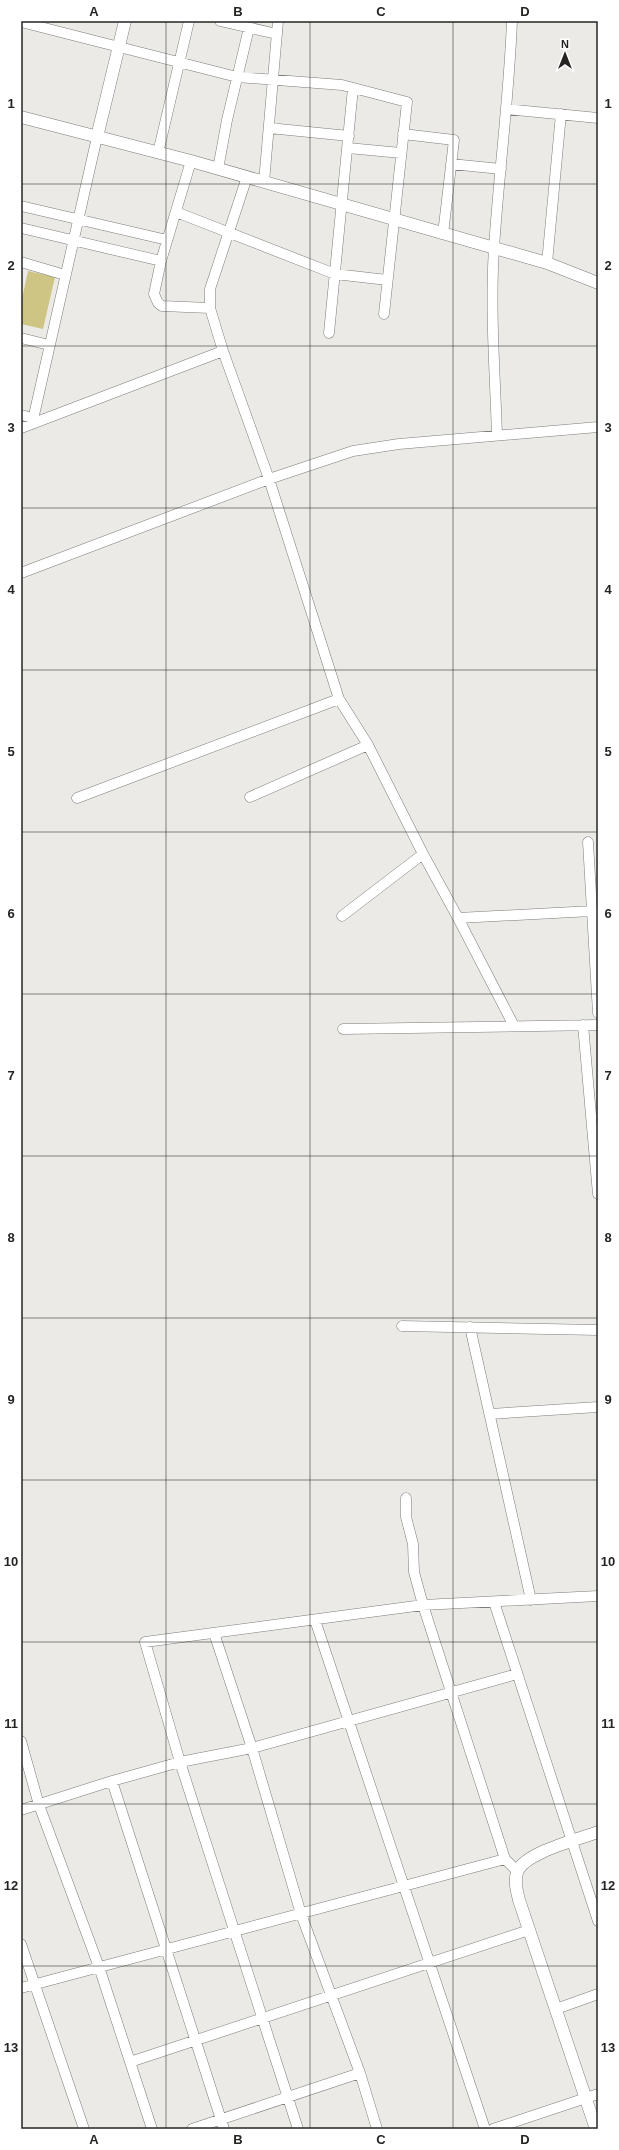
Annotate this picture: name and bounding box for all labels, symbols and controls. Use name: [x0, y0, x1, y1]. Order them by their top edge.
text: A: [89, 4, 99, 19]
text: B: [233, 4, 243, 19]
text: C: [376, 4, 386, 19]
text: D: [520, 4, 530, 19]
north arrow: [545, 34, 585, 74]
text: N: [561, 38, 569, 50]
text: 1: [7, 96, 15, 111]
text: 1: [604, 96, 612, 111]
text: 2: [7, 258, 15, 273]
text: 2: [604, 258, 612, 273]
text: 3: [7, 420, 15, 435]
text: 3: [604, 420, 612, 435]
text: 4: [7, 582, 15, 597]
text: 4: [604, 582, 612, 597]
text: 5: [7, 744, 15, 759]
text: 5: [604, 744, 612, 759]
text: 6: [7, 906, 15, 921]
text: 6: [604, 906, 612, 921]
text: 7: [7, 1068, 15, 1083]
text: 7: [604, 1068, 612, 1083]
text: 8: [7, 1230, 15, 1245]
text: 8: [604, 1230, 612, 1245]
text: 9: [7, 1392, 15, 1407]
text: 9: [604, 1392, 612, 1407]
text: 10: [4, 1554, 18, 1569]
text: 10: [601, 1554, 615, 1569]
text: 11: [4, 1716, 18, 1731]
text: 11: [601, 1716, 615, 1731]
text: 12: [4, 1878, 18, 1893]
text: 12: [601, 1878, 615, 1893]
text: 13: [4, 2040, 18, 2055]
text: 13: [601, 2040, 615, 2055]
text: A: [89, 2132, 99, 2147]
text: B: [233, 2132, 243, 2147]
text: C: [376, 2132, 386, 2147]
text: D: [520, 2132, 530, 2147]

